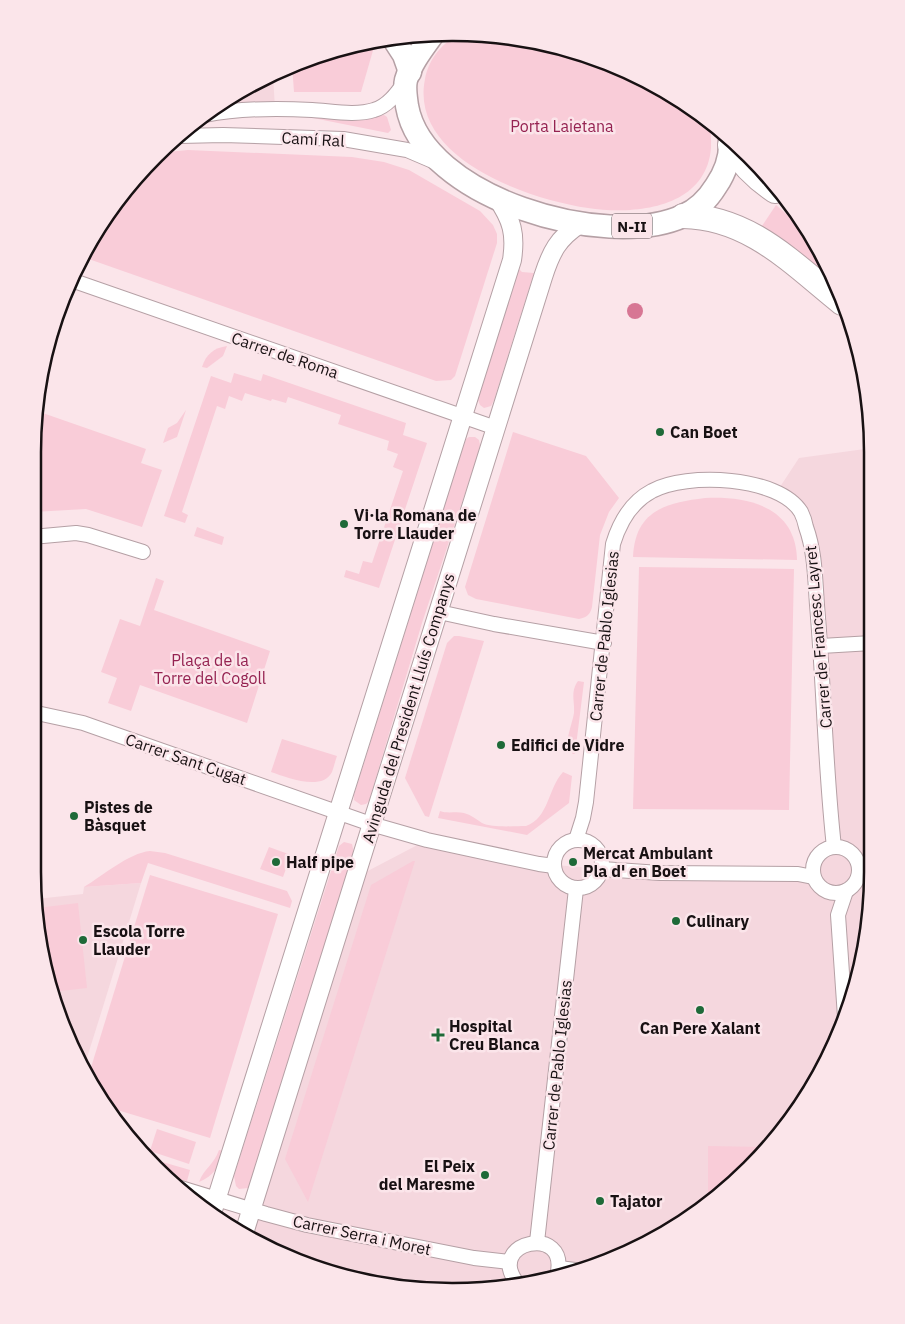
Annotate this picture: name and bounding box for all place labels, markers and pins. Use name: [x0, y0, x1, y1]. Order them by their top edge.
place label: Can Boet: [670, 422, 738, 442]
marker: Can Boet: [654, 426, 666, 438]
place label: Vi·la Romana de Torre Llauder: [354, 505, 477, 543]
marker: Vi·la Romana de Torre Llauder: [338, 518, 350, 530]
place label: Edifici de Vidre: [511, 735, 624, 755]
marker: Edifici de Vidre: [495, 739, 507, 751]
place label: Pistes de Bàsquet: [84, 797, 153, 835]
marker: Pistes de Bàsquet: [68, 810, 80, 822]
place label: Mercat Ambulant Pla d' en Boet: [583, 843, 713, 881]
place label: Half pipe: [286, 852, 354, 872]
marker: Half pipe: [270, 856, 282, 868]
marker: Mercat Ambulant Pla d' en Boet: [567, 856, 579, 868]
place label: Culinary: [686, 911, 750, 931]
marker: Culinary: [670, 915, 682, 927]
place label: Escola Torre Llauder: [93, 921, 185, 959]
marker: Escola Torre Llauder: [77, 934, 89, 946]
marker: Can Pere Xalant: [694, 1004, 706, 1016]
place label: Hospital Creu Blanca: [449, 1016, 540, 1054]
place label: Can Pere Xalant: [640, 1018, 760, 1038]
marker: Hospital Creu Blanca: [431, 1028, 445, 1042]
place label: El Peix del Maresme: [379, 1156, 475, 1194]
marker: El Peix del Maresme: [479, 1169, 491, 1181]
place label: Tajator: [610, 1191, 663, 1211]
marker: Tajator: [594, 1195, 606, 1207]

